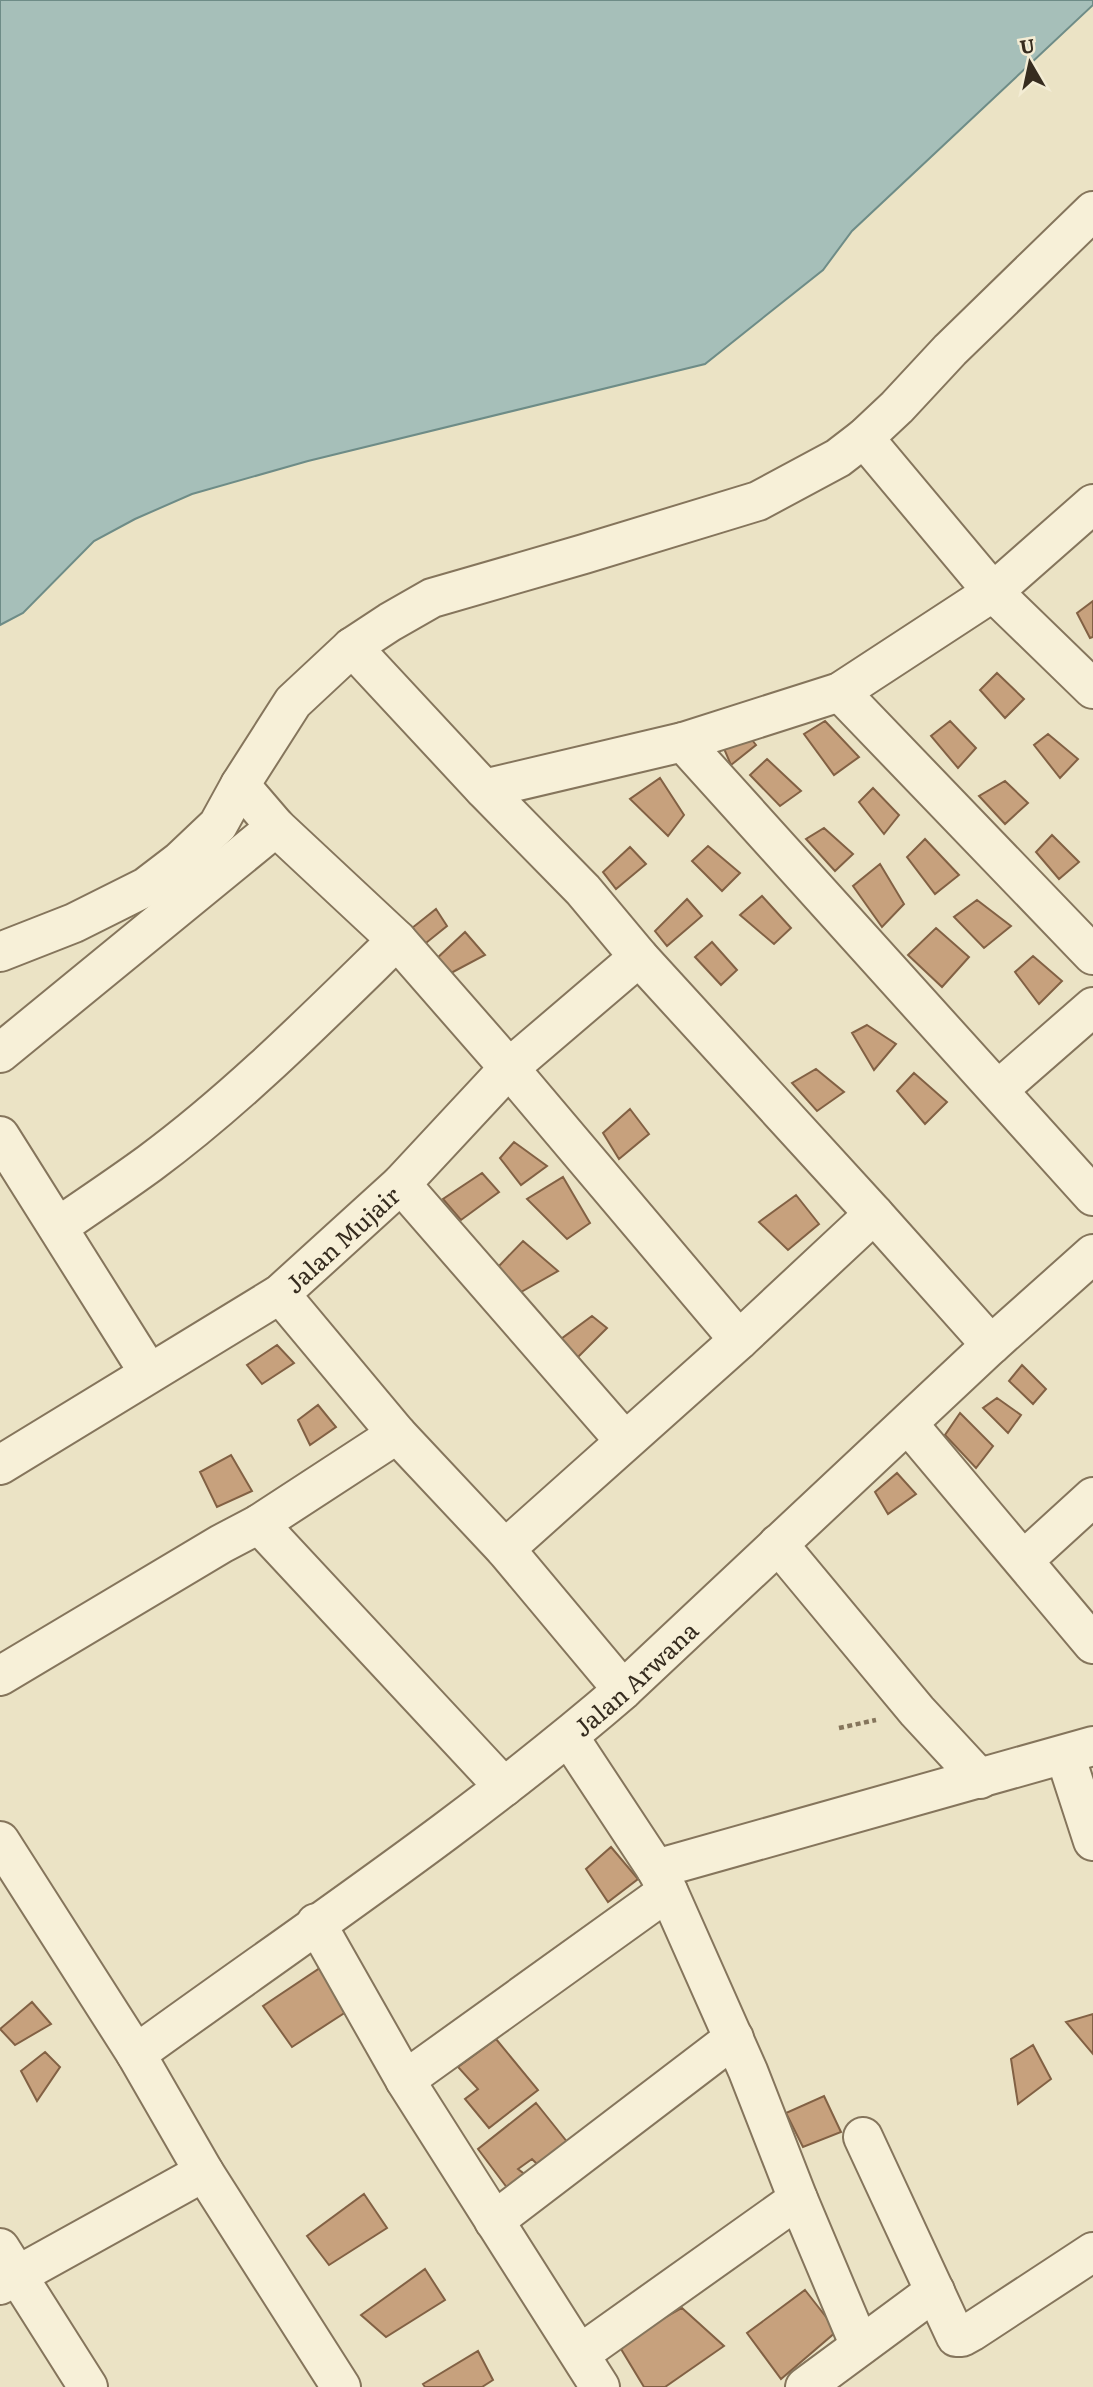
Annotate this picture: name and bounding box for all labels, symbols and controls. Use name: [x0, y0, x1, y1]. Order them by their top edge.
north arrow: [995, 28, 1065, 98]
text: U: [1018, 30, 1037, 60]
street label: Jalan Mujair: [276, 1176, 407, 1300]
street label: Jalan Arwana: [565, 1612, 705, 1743]

